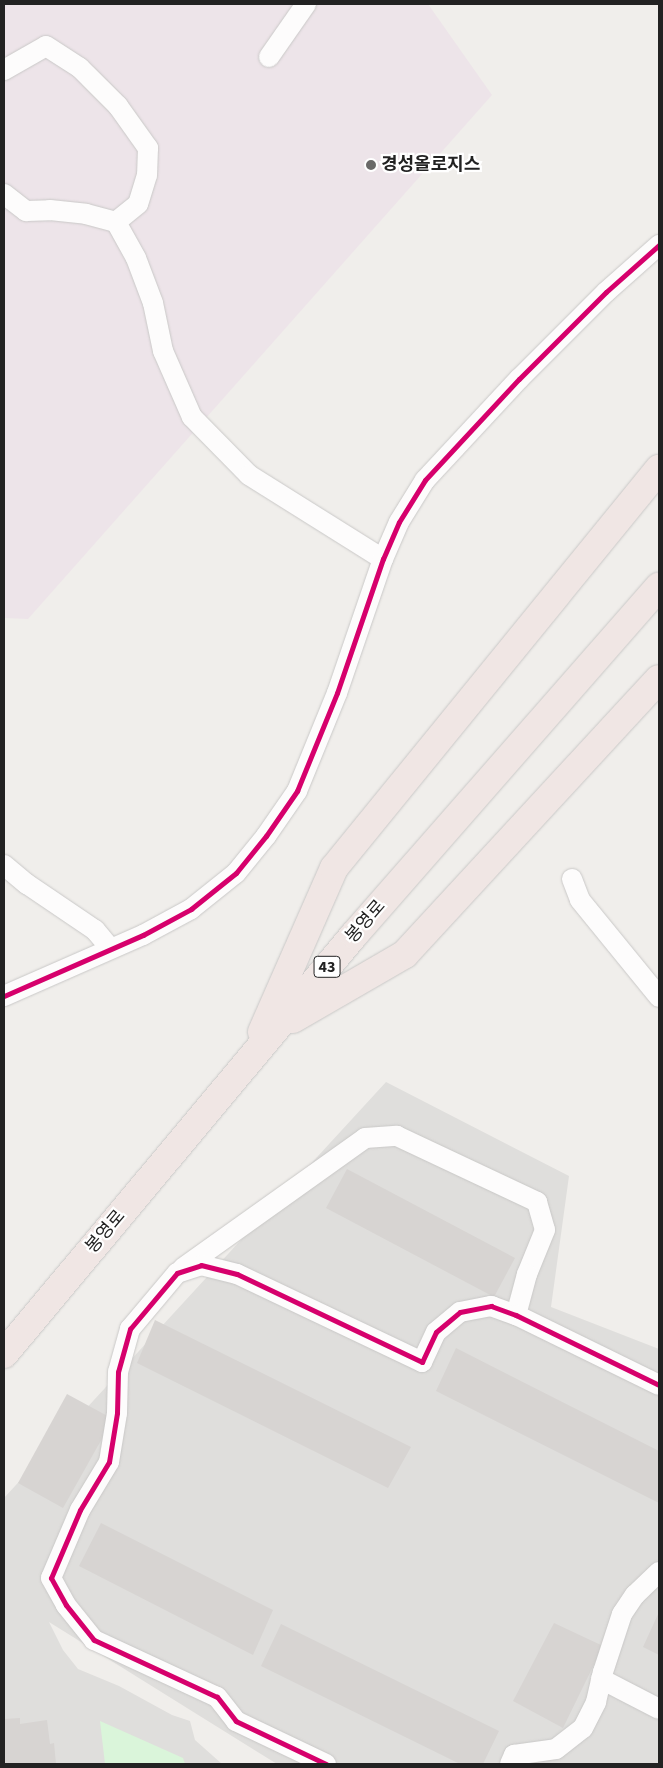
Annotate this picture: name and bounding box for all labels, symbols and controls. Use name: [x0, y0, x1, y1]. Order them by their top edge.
place label: 경성올로지스: [381, 154, 480, 176]
marker: 경성올로지스: [365, 159, 377, 171]
street label: 봉영로: [342, 896, 390, 948]
road number: 43: [313, 954, 341, 980]
street label: 봉영로: [82, 1206, 130, 1258]

